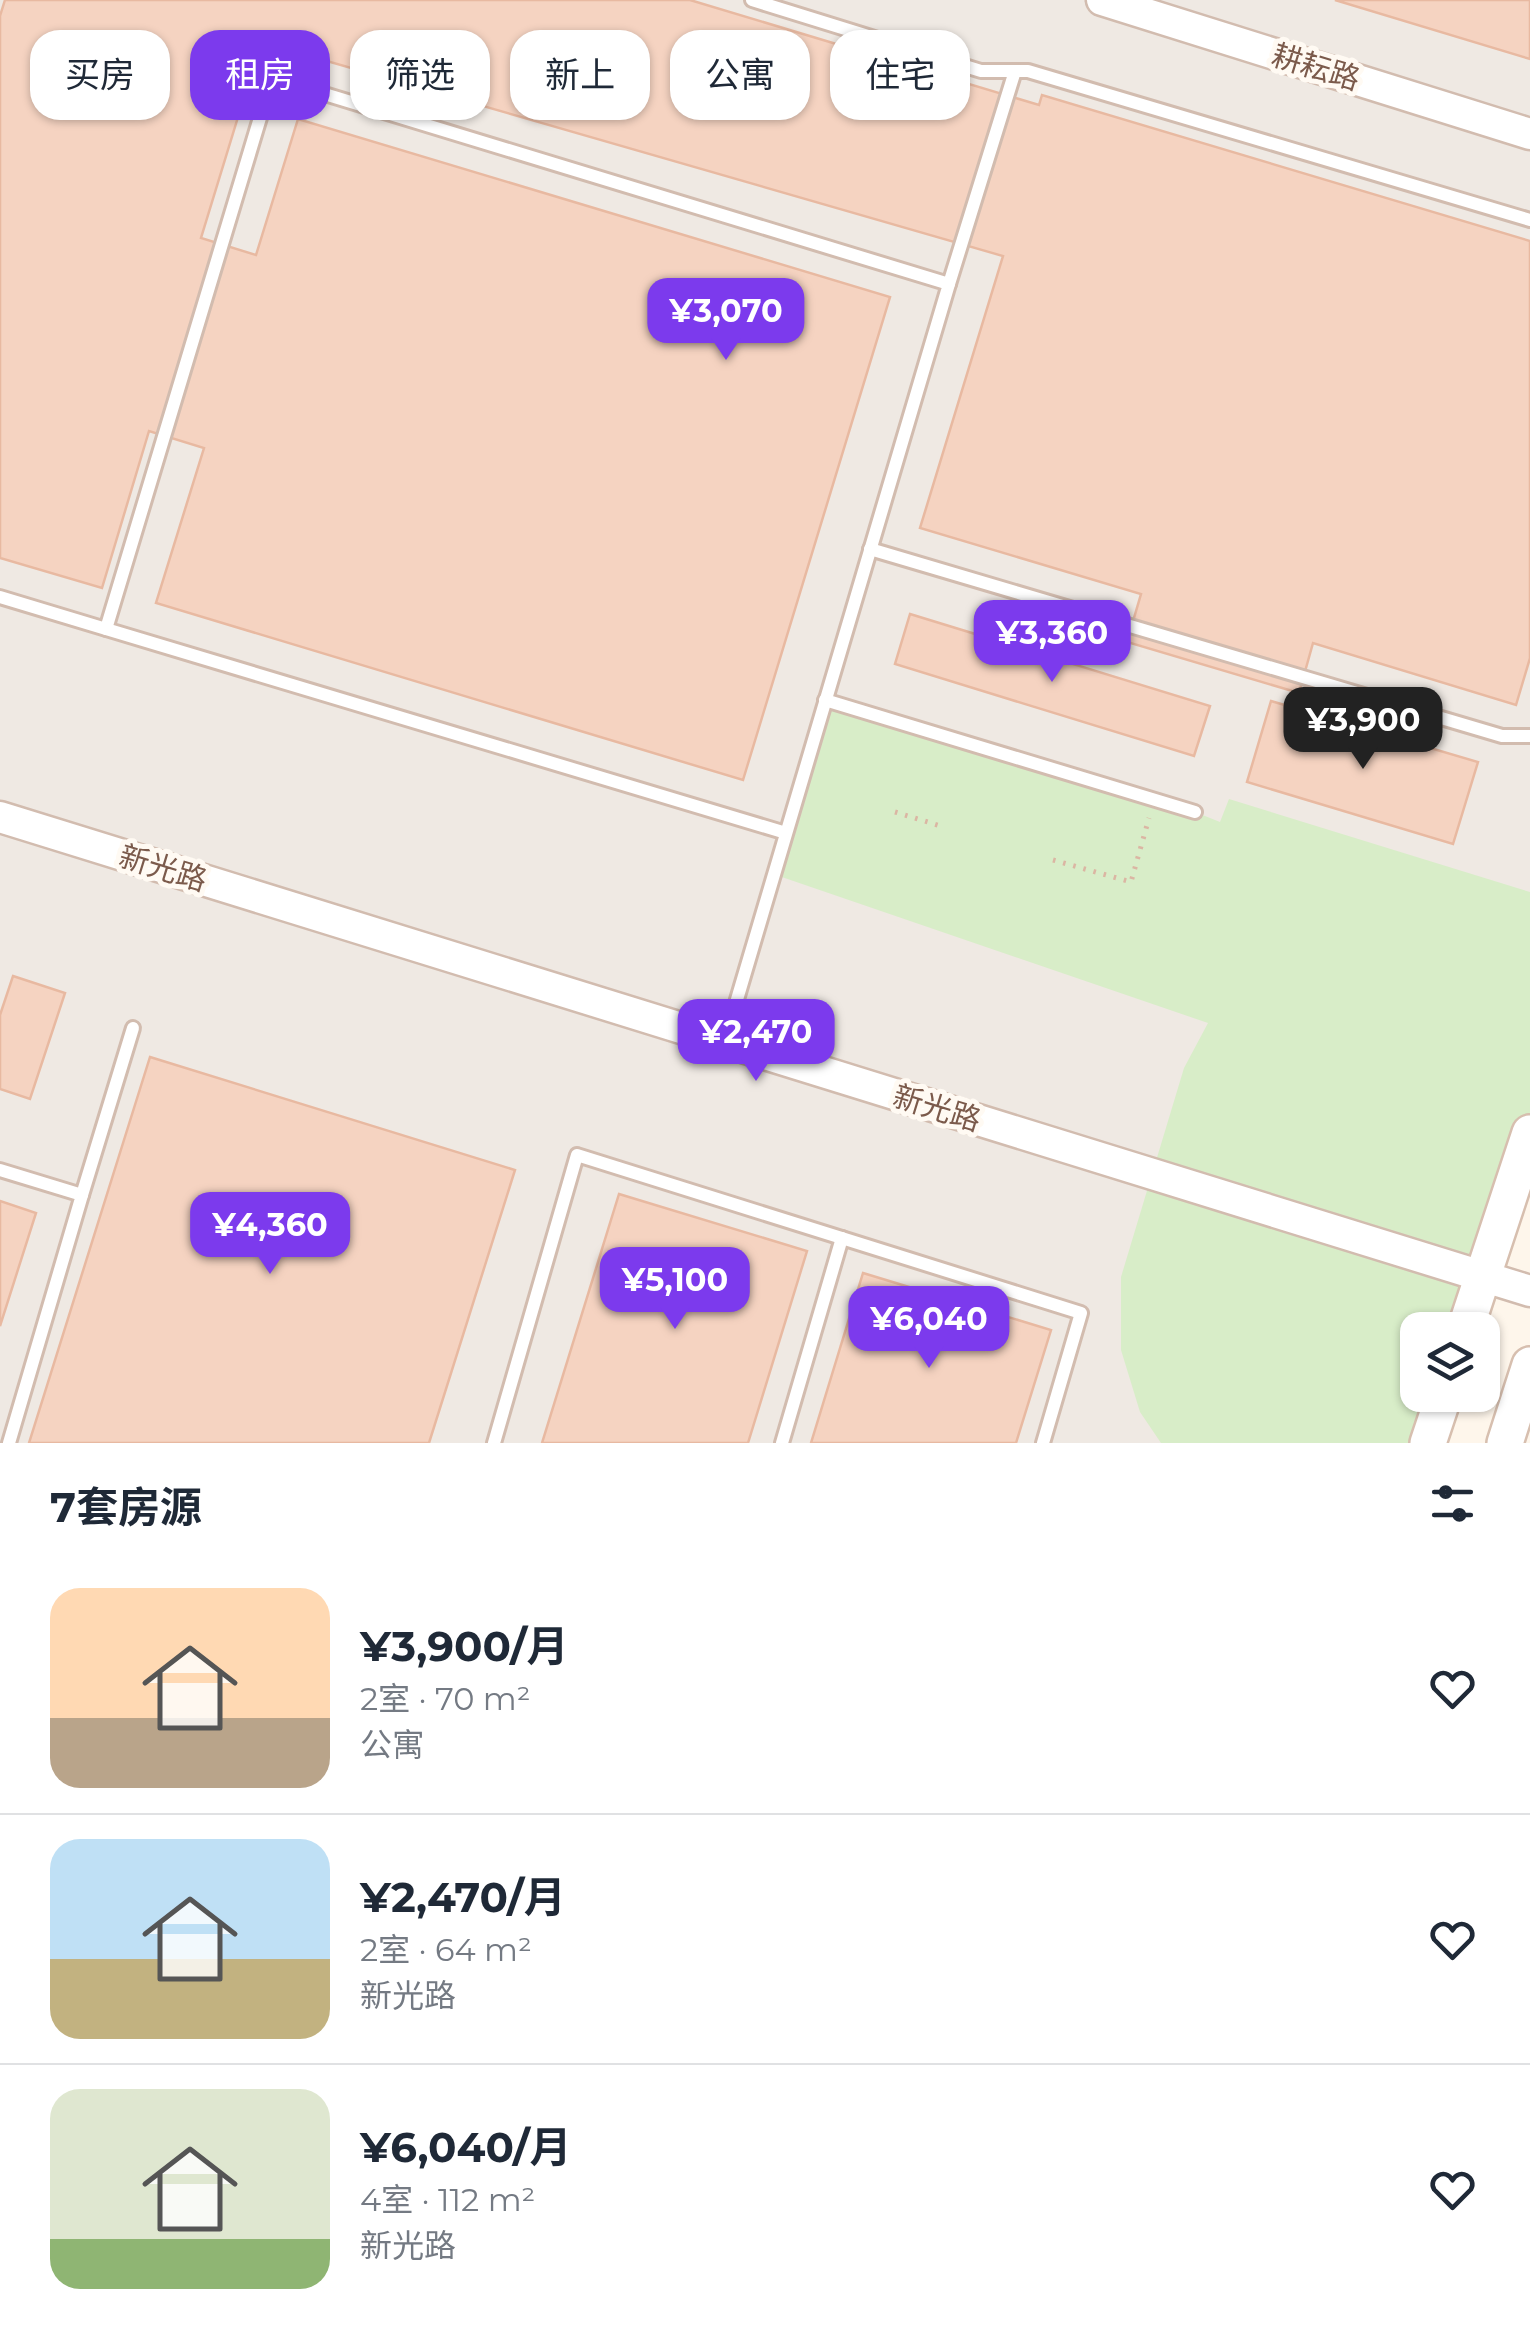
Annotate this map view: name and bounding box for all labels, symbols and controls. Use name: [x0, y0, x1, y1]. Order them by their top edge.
chip: 买房: [30, 30, 170, 120]
chip: 租房: [190, 30, 330, 120]
chip: 筛选: [350, 30, 490, 120]
chip: 新上: [510, 30, 650, 120]
chip: 公寓: [670, 30, 810, 120]
chip: 住宅: [830, 30, 970, 120]
street label: 耕耘路: [1268, 36, 1364, 98]
pin: ¥3,070: [645, 278, 807, 363]
text: ¥3,070: [669, 291, 783, 330]
pin: ¥3,360: [971, 600, 1133, 685]
text: ¥3,360: [996, 613, 1108, 652]
pin: ¥3,900: [1282, 687, 1444, 772]
text: ¥3,900: [1305, 700, 1421, 739]
street label: 新光路: [115, 837, 211, 899]
pin: ¥2,470: [675, 999, 837, 1084]
text: ¥2,470: [700, 1012, 812, 1051]
street label: 新光路: [889, 1077, 985, 1139]
pin: ¥4,360: [189, 1192, 351, 1277]
text: ¥4,360: [212, 1205, 328, 1244]
pin: ¥5,100: [594, 1247, 756, 1332]
text: ¥5,100: [622, 1260, 728, 1299]
pin: ¥6,040: [848, 1286, 1010, 1371]
text: ¥6,040: [870, 1299, 988, 1338]
map controls: [1400, 1312, 1500, 1412]
button: layers: [1400, 1312, 1500, 1412]
icon: filters: [1425, 1476, 1480, 1531]
text: 7套房源: [50, 1481, 202, 1533]
text: ¥3,900/月: [360, 1620, 569, 1672]
icon: home: [130, 1628, 250, 1748]
icon: heart: [1425, 1661, 1480, 1716]
text: 2室 · 70 m²: [360, 1679, 531, 1718]
text: 公寓: [360, 1725, 424, 1764]
text: ¥2,470/月: [360, 1871, 566, 1923]
icon: home: [130, 1879, 250, 1999]
icon: heart: [1425, 1912, 1480, 1967]
text: 2室 · 64 m²: [360, 1930, 532, 1969]
text: 新光路: [360, 1976, 456, 2015]
text: ¥6,040/月: [360, 2121, 572, 2173]
icon: home: [130, 2129, 250, 2249]
icon: heart: [1425, 2162, 1480, 2217]
text: 4室 · 112 m²: [360, 2180, 535, 2219]
text: 新光路: [360, 2226, 456, 2265]

